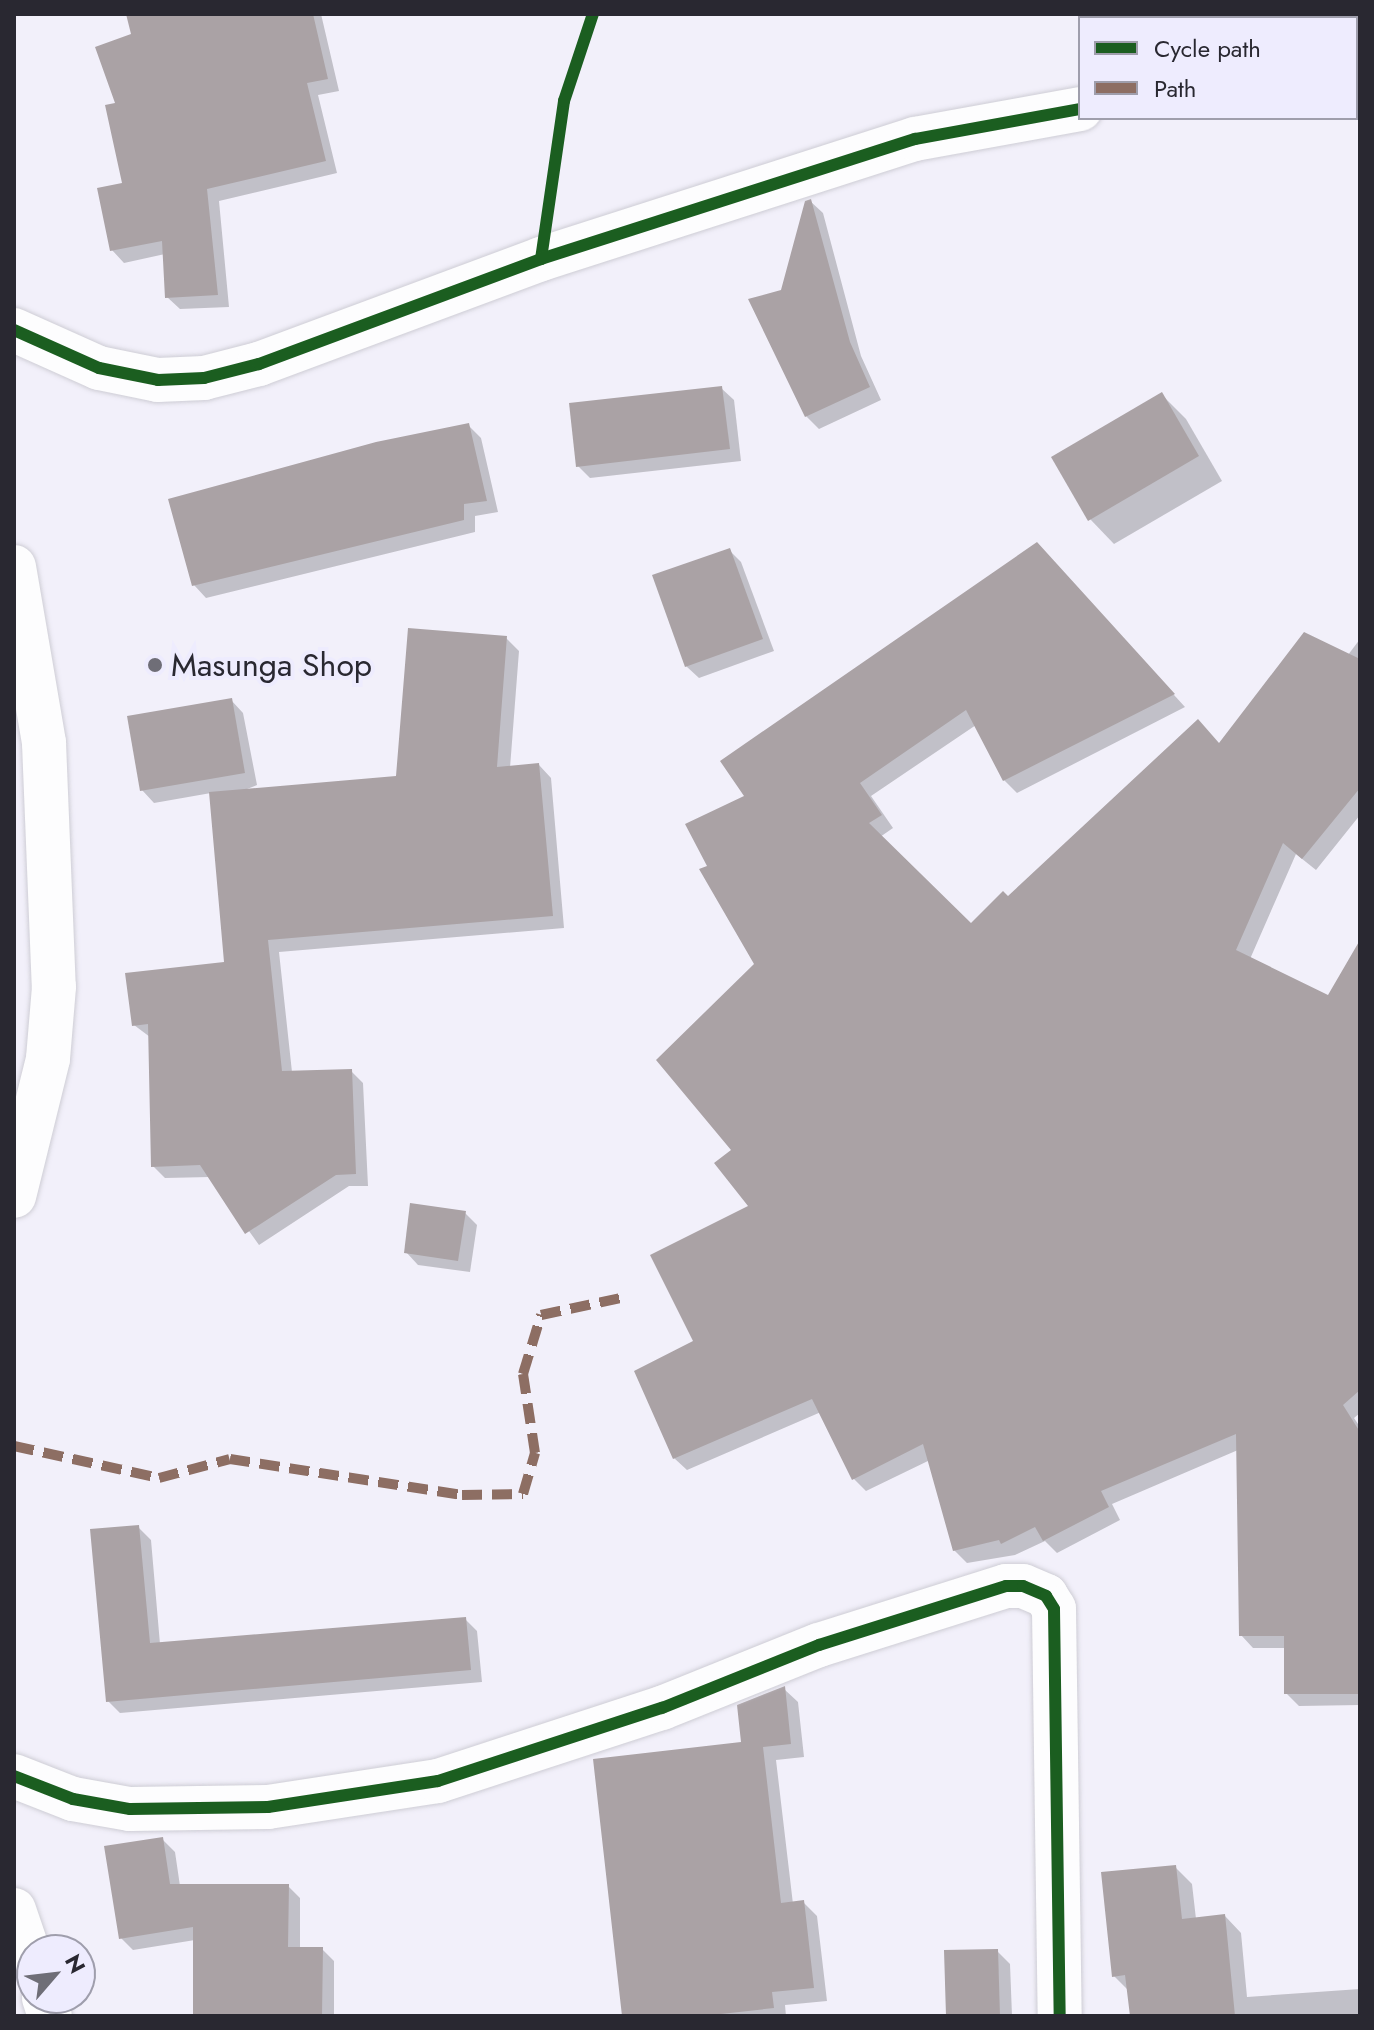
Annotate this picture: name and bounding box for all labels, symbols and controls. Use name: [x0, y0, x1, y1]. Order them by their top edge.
legend: [1078, 16, 1358, 120]
text: Cycle path: [1154, 31, 1261, 66]
text: Path: [1154, 71, 1196, 106]
place label: Masunga Shop: [171, 646, 372, 684]
marker: Masunga Shop: [146, 656, 164, 674]
north arrow: [16, 1934, 96, 2014]
text: N: [57, 1948, 94, 1979]

